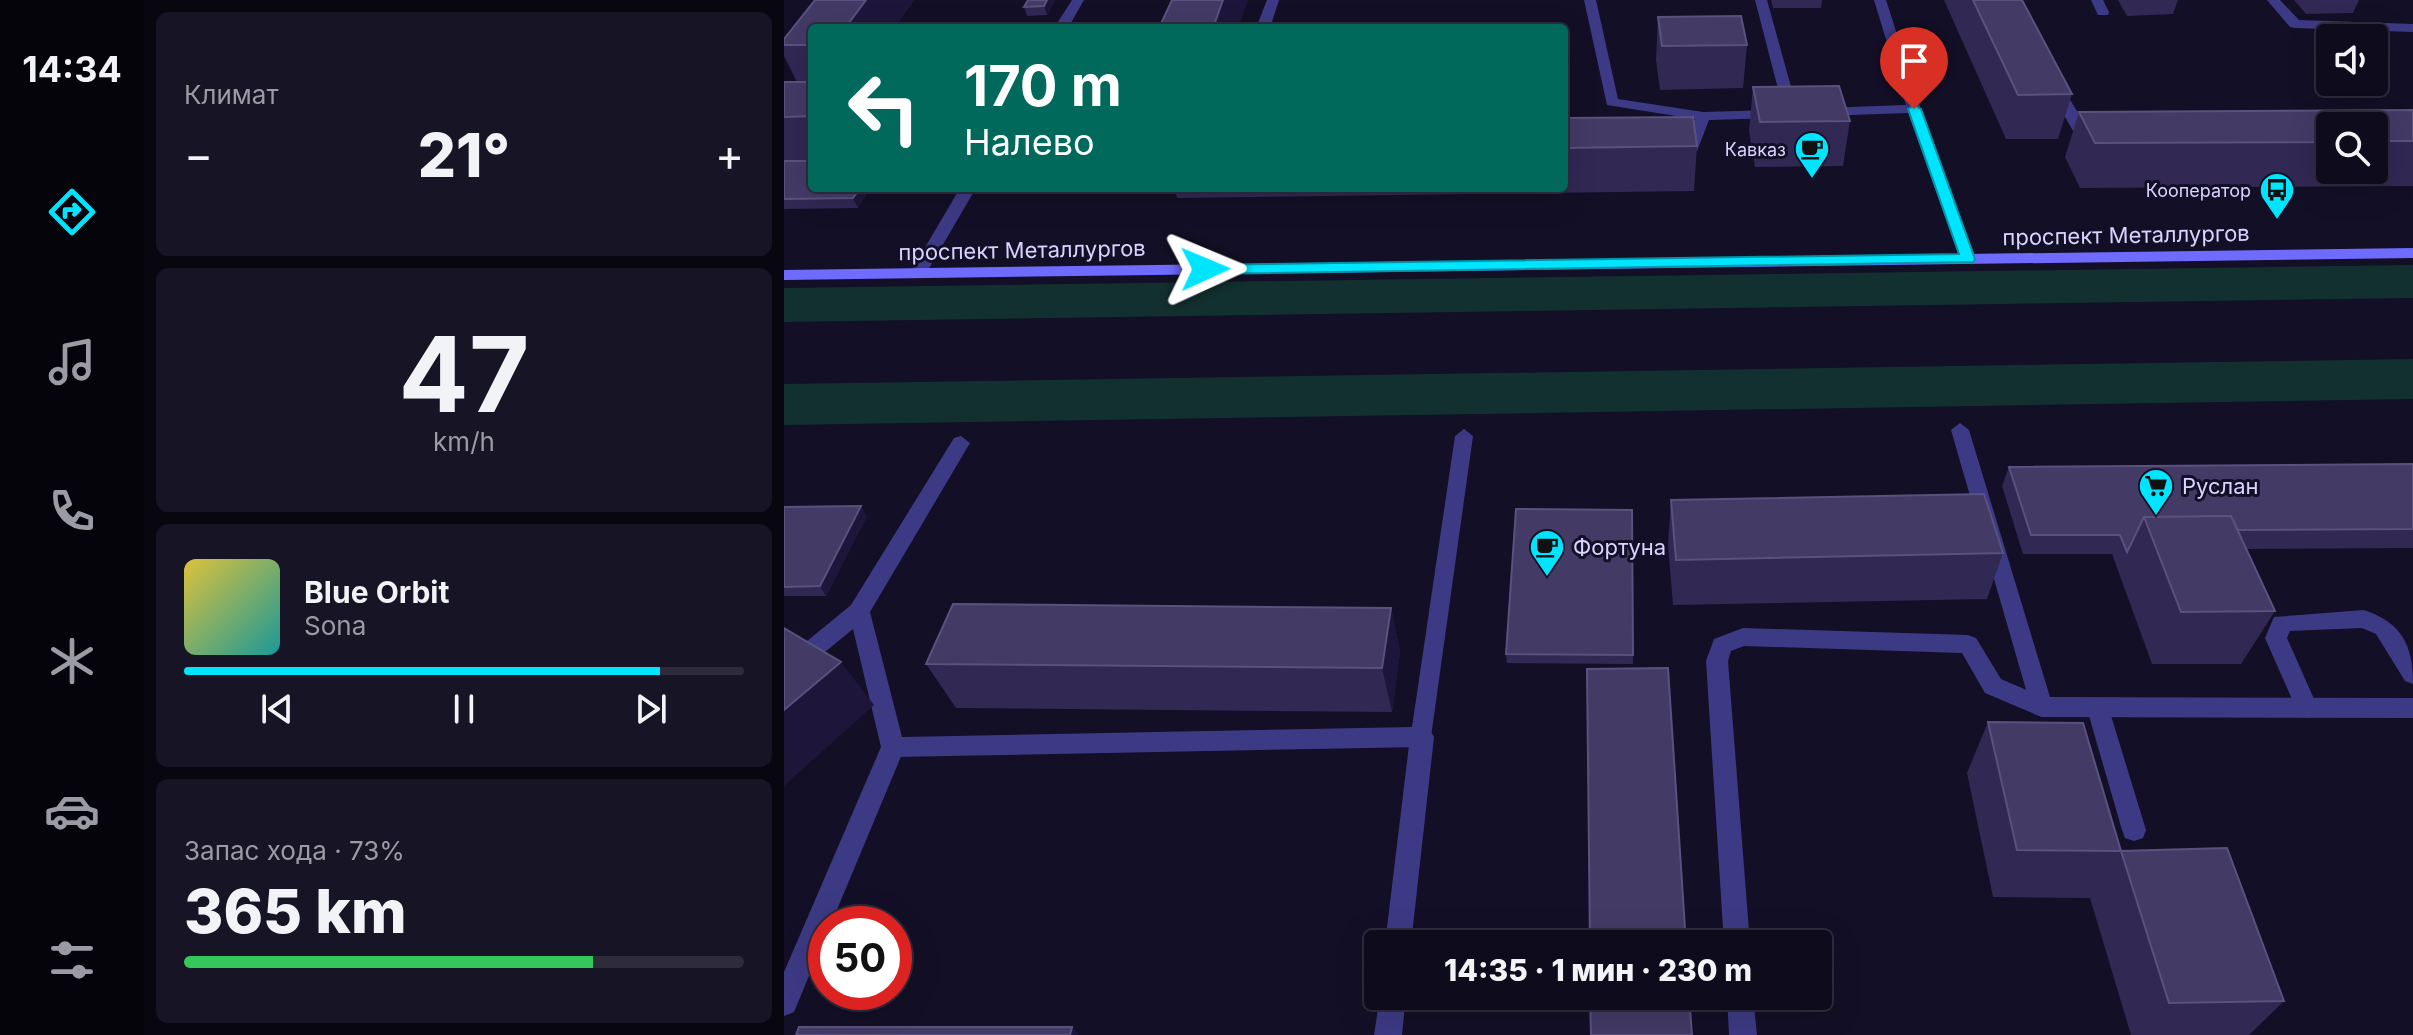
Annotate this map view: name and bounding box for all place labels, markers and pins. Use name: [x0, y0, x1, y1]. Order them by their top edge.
pin: [1880, 27, 1948, 109]
cafe icon: Кавказ: [1793, 130, 1831, 180]
place label: Кавказ: [1725, 139, 1786, 160]
bus stop icon: Кооператор: [2258, 171, 2296, 221]
place label: Кооператор: [2146, 180, 2251, 201]
supermarket icon: Руслан: [2137, 467, 2175, 517]
place label: Руслан: [2182, 473, 2259, 499]
cafe icon: Фортуна: [1528, 528, 1566, 578]
place label: Фортуна: [1573, 534, 1666, 560]

